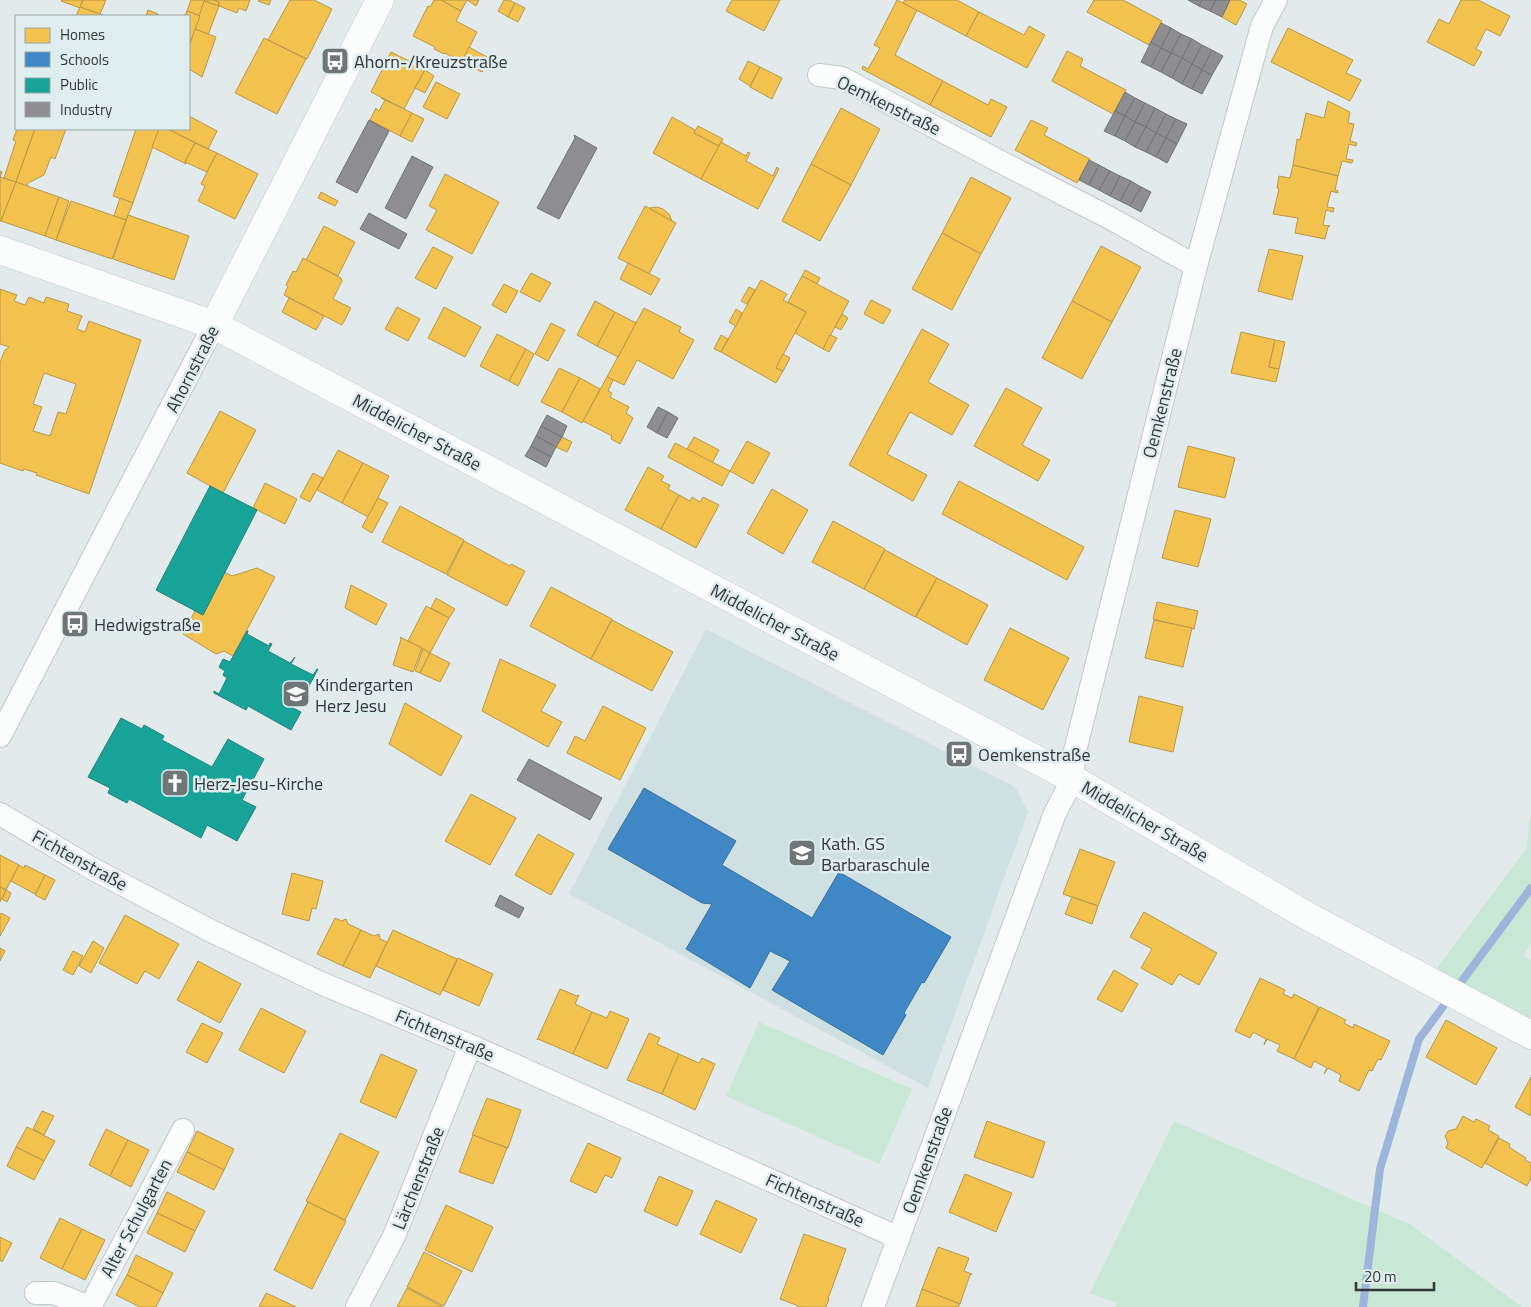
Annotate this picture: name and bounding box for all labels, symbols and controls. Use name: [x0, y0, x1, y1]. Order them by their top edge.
legend: [15, 15, 190, 130]
text: Homes: [60, 23, 105, 46]
bus stop icon: Ahorn-/Kreuzstraße: [320, 46, 350, 76]
text: Schools: [60, 48, 109, 71]
place label: Ahorn-/Kreuzstraße: [354, 48, 508, 75]
street label: Oemkenstraße: [833, 68, 945, 142]
text: Public: [60, 73, 98, 96]
text: Industry: [60, 98, 112, 121]
street label: Ahornstraße: [158, 320, 226, 418]
street label: Oemkenstraße: [1135, 345, 1189, 461]
street label: Middelicher Straße: [348, 387, 486, 477]
street label: Middelicher Straße: [706, 577, 844, 667]
bus stop icon: Hedwigstraße: [60, 609, 90, 639]
place label: Hedwigstraße: [94, 611, 201, 638]
place label: Kindergarten Herz Jesu: [315, 671, 413, 719]
school or university icon: Kindergarten Herz Jesu: [281, 679, 311, 709]
bus stop icon: Oemkenstraße: [944, 739, 974, 769]
place label: Oemkenstraße: [978, 741, 1091, 768]
church icon: Herz-Jesu-Kirche: [160, 768, 190, 798]
place label: Herz-Jesu-Kirche: [194, 770, 323, 797]
street label: Middelicher Straße: [1076, 774, 1214, 868]
street label: Fichtenstraße: [27, 823, 133, 897]
place label: Kath. GS Barbaraschule: [821, 830, 930, 878]
school or university icon: Kath. GS Barbaraschule: [787, 838, 817, 868]
street label: Fichtenstraße: [391, 1002, 499, 1068]
street label: Oemkenstraße: [895, 1103, 959, 1217]
street label: Lärchenstraße: [385, 1122, 451, 1234]
street label: Alter Schulgarten: [93, 1154, 179, 1282]
street label: Fichtenstraße: [761, 1166, 869, 1234]
scale bar: [1356, 1260, 1434, 1292]
text: 20 m: [1364, 1265, 1397, 1288]

